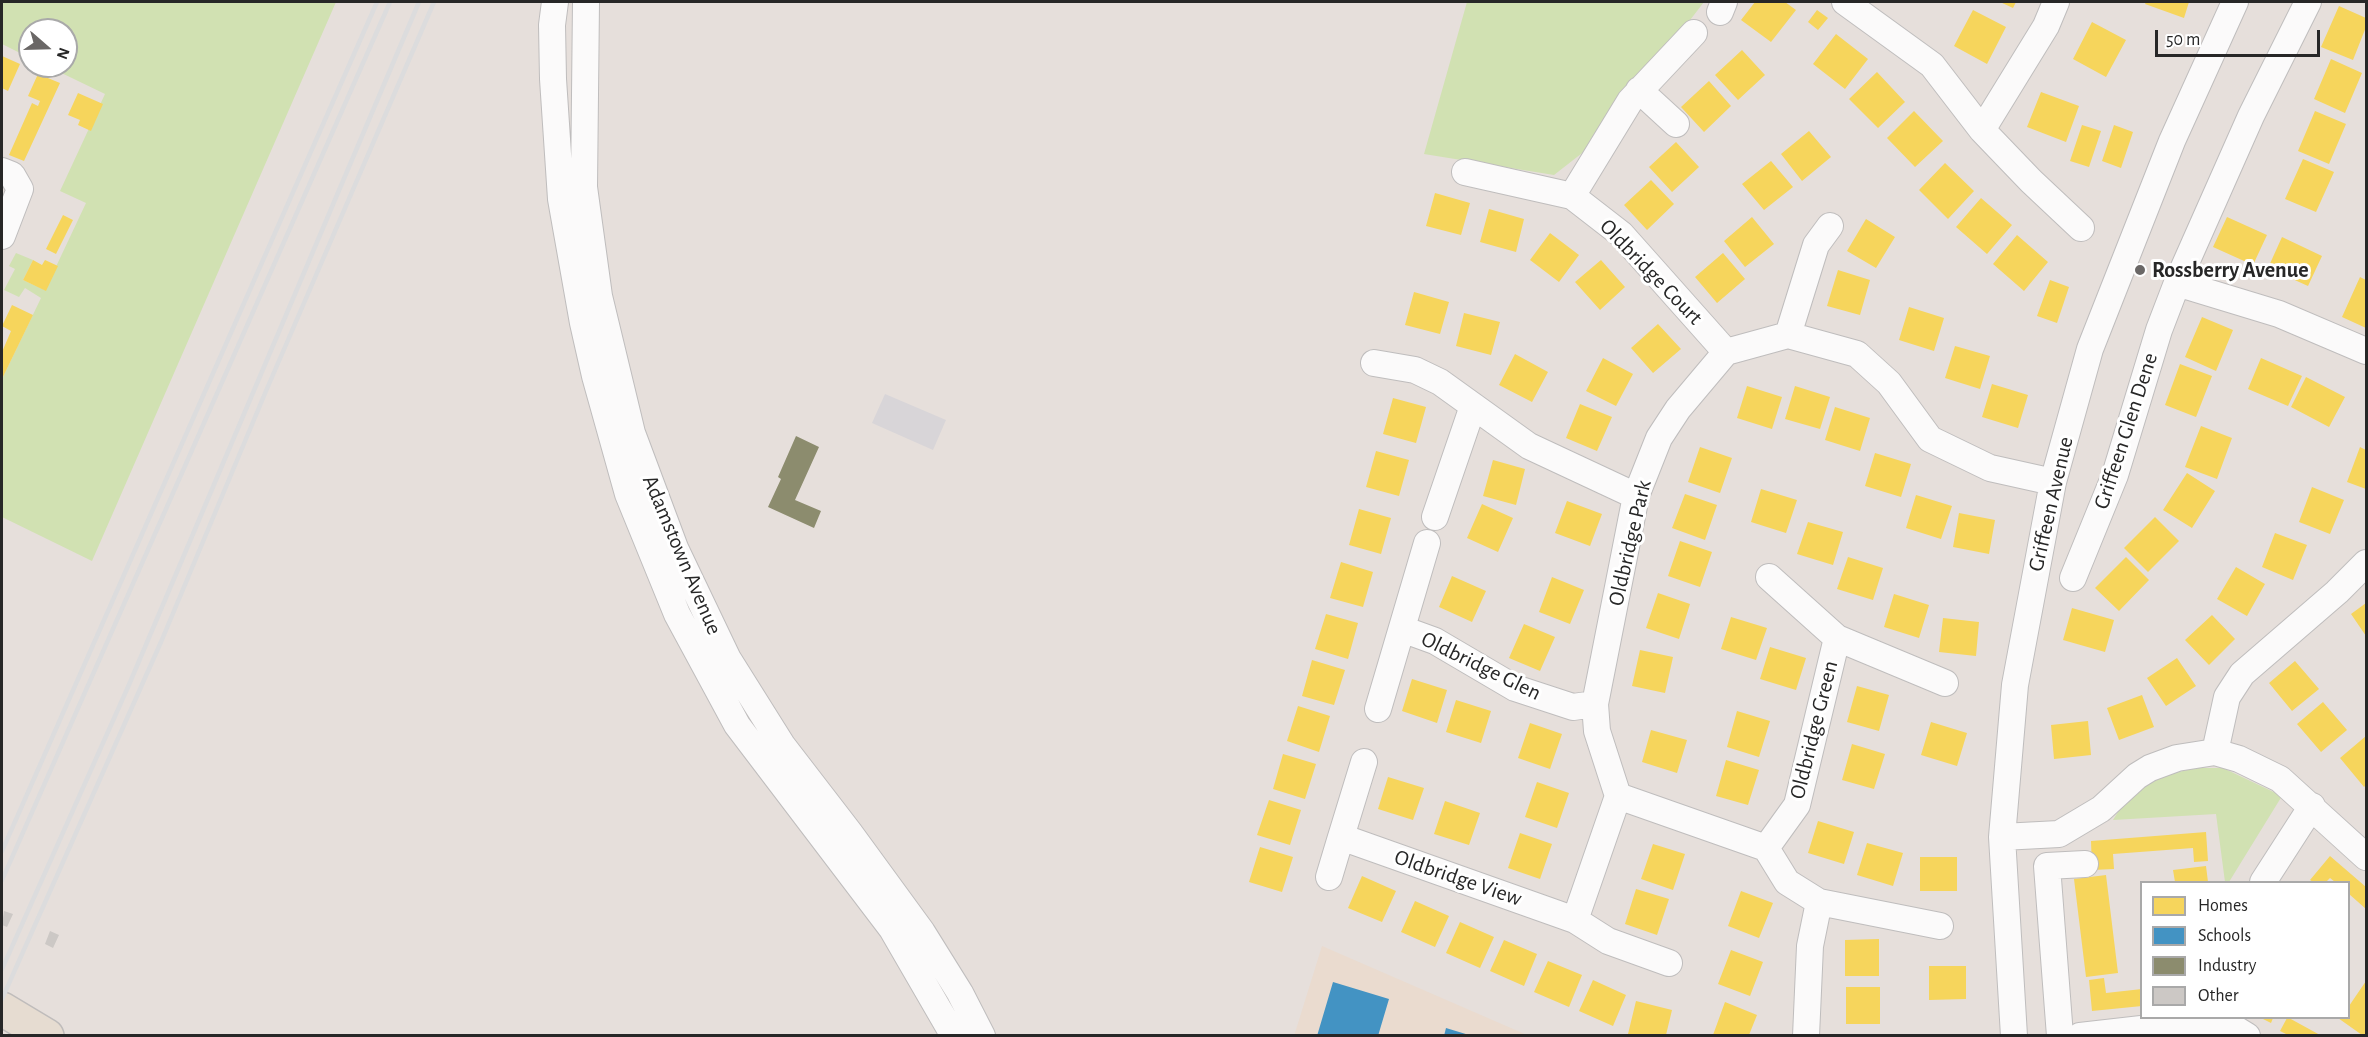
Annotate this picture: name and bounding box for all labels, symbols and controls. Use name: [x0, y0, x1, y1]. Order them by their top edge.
north arrow: [18, 18, 78, 78]
scale bar: [2158, 18, 2323, 56]
text: 50 m: [2166, 31, 2200, 49]
text: N: [54, 46, 72, 61]
street label: Oldbridge Court: [1594, 214, 1708, 330]
place label: Rossberry Avenue: [2152, 257, 2309, 283]
marker: Rossberry Avenue: [2133, 263, 2147, 277]
street label: Griffeen Glen Dene: [2088, 350, 2164, 512]
street label: Griffeen Avenue: [2023, 434, 2079, 574]
street label: Adamstown Avenue: [637, 471, 727, 639]
street label: Oldbridge Park: [1603, 478, 1657, 608]
street label: Oldbridge Glen: [1417, 626, 1545, 706]
street label: Oldbridge Green: [1784, 658, 1844, 802]
street label: Oldbridge View: [1391, 844, 1525, 912]
legend: [2140, 881, 2350, 1019]
text: Homes: [2198, 897, 2248, 915]
text: Schools: [2198, 927, 2251, 945]
text: Industry: [2198, 957, 2257, 975]
text: Other: [2198, 987, 2239, 1005]

